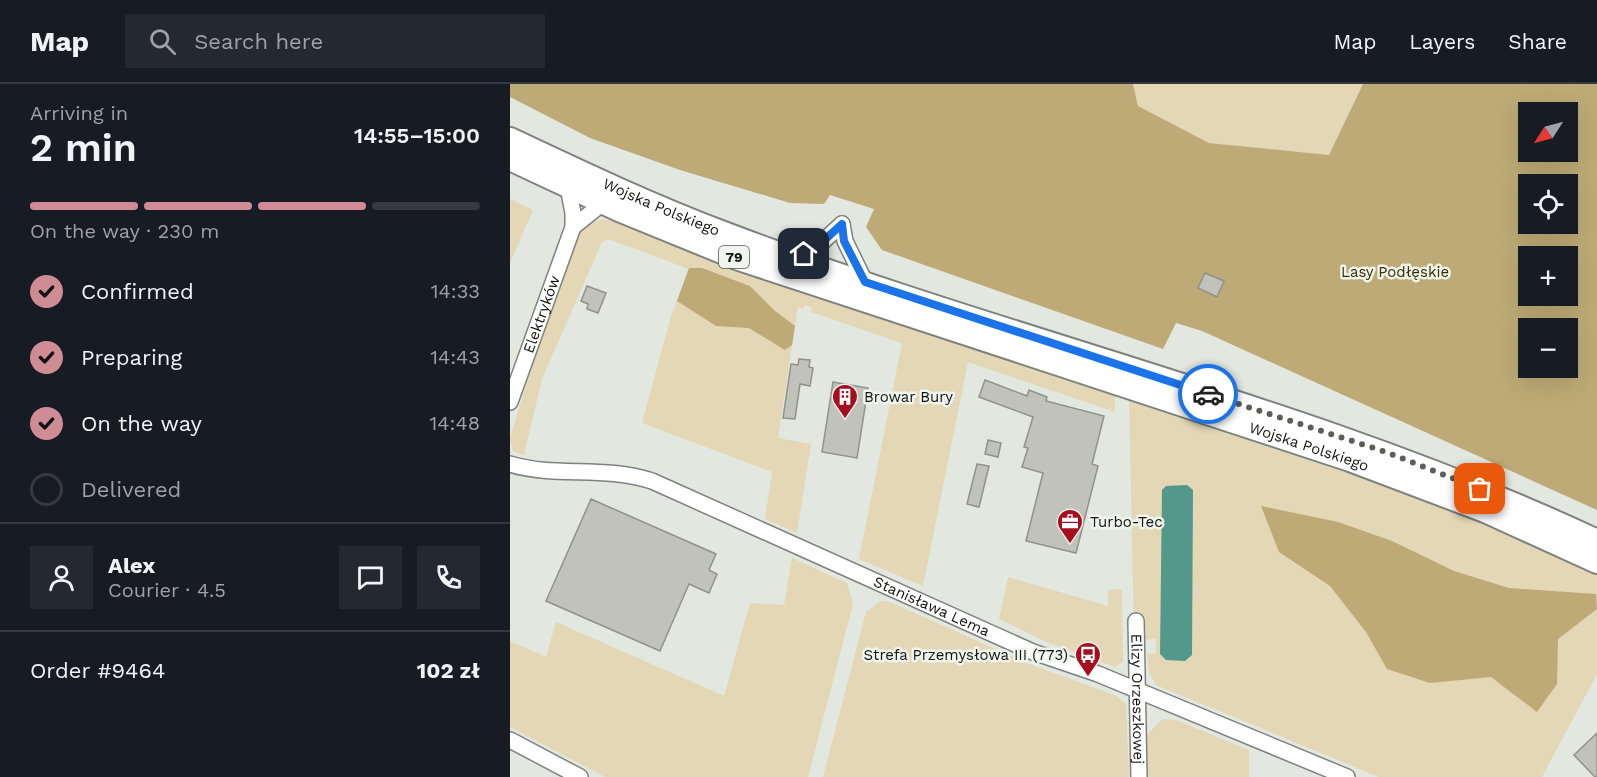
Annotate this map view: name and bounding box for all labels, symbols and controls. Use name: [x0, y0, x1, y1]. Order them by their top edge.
search box: [125, 14, 545, 68]
text: Map: [30, 25, 89, 58]
icon: search: [146, 25, 179, 58]
text: Search here: [194, 29, 323, 54]
text: Map: [1333, 29, 1376, 54]
text: Layers: [1409, 29, 1475, 54]
text: Share: [1508, 29, 1567, 54]
text: Arriving in: [30, 101, 128, 125]
north arrow: [1518, 102, 1578, 162]
map controls: [1518, 102, 1578, 378]
text: 14:55–15:00: [354, 123, 480, 148]
text: 2 min: [30, 125, 137, 170]
street label: Wojska Polskiego: [600, 174, 722, 240]
button: locate: [1518, 174, 1578, 234]
text: On the way · 230 m: [30, 219, 219, 243]
pin: [778, 228, 829, 279]
icon: home: [787, 237, 820, 270]
road number: 79: [719, 246, 749, 268]
button: +: [1518, 246, 1578, 306]
park label: Lasy Podłęskie: [1341, 263, 1449, 281]
street label: Elektryków: [519, 273, 564, 356]
icon: check: [30, 275, 63, 308]
text: Confirmed: [81, 279, 194, 304]
text: 14:33: [431, 279, 480, 303]
button: −: [1518, 318, 1578, 378]
icon: check: [30, 341, 63, 374]
text: Preparing: [81, 345, 182, 370]
text: 14:43: [430, 345, 480, 369]
courier: [1178, 364, 1238, 424]
icon: car: [1192, 378, 1225, 411]
building icon: Browar Bury: [830, 382, 860, 420]
place label: Browar Bury: [864, 388, 953, 406]
icon: check: [30, 407, 63, 440]
text: On the way: [81, 411, 202, 436]
text: 14:48: [430, 411, 480, 435]
street label: Wojska Polskiego: [1247, 418, 1371, 475]
pin: [1454, 463, 1505, 514]
icon: bag: [1463, 472, 1496, 505]
text: Delivered: [81, 477, 181, 502]
office icon: Turbo-Tec: [1055, 507, 1085, 545]
place label: Turbo-Tec: [1090, 513, 1163, 531]
button: person: [30, 546, 93, 609]
button: chat: [339, 546, 402, 609]
button: phone: [417, 546, 480, 609]
text: Alex: [108, 553, 155, 578]
street label: Stanisława Lema: [871, 573, 993, 641]
text: Courier · 4.5: [108, 578, 226, 602]
street label: Elizy Orzeszkowej: [1127, 634, 1148, 764]
bus stop icon: Strefa Przemysłowa III (773): [1073, 640, 1103, 678]
place label: Strefa Przemysłowa III (773): [863, 646, 1068, 664]
text: Order #9464: [30, 658, 165, 683]
text: 102 zł: [417, 658, 480, 683]

